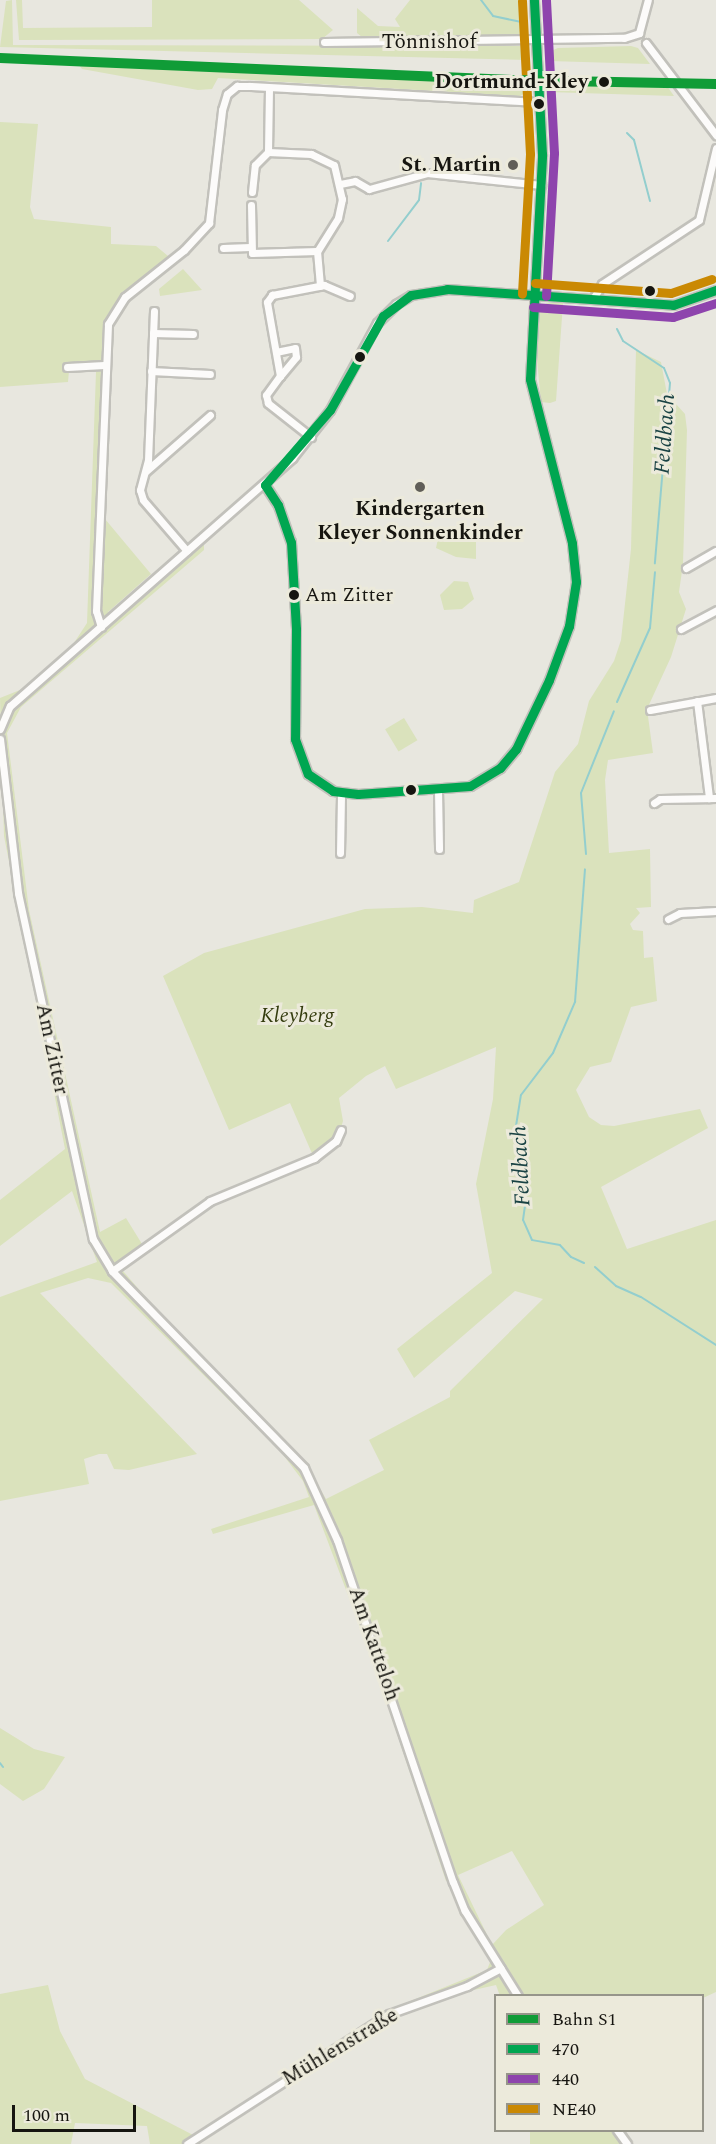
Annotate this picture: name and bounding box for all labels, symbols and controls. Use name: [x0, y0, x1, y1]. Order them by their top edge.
street label: Tönnishof: [381, 29, 477, 55]
place label: Dortmund-Kley: [435, 69, 588, 95]
marker: Dortmund-Kley: [593, 71, 615, 93]
unlabelled marker: [533, 98, 545, 110]
place label: St. Martin: [401, 152, 501, 178]
marker: St. Martin: [506, 158, 520, 172]
unlabelled marker: [644, 285, 656, 297]
unlabelled marker: [354, 351, 366, 363]
water label: Feldbach: [649, 393, 681, 475]
marker: Kindergarten Kleyer Sonnenkinder: [413, 480, 427, 494]
place label: Kindergarten Kleyer Sonnenkinder: [317, 496, 523, 546]
place label: Am Zitter: [305, 583, 393, 607]
marker: Am Zitter: [288, 589, 300, 601]
unlabelled marker: [405, 784, 417, 796]
street label: Am Zitter: [30, 1001, 74, 1097]
park label: Kleyberg: [260, 1003, 334, 1029]
water label: Feldbach: [506, 1125, 536, 1207]
street label: Am Katteloh: [343, 1584, 405, 1704]
legend: [494, 1994, 704, 2132]
street label: Mühlenstraße: [277, 2003, 403, 2091]
text: Bahn S1: [552, 2006, 617, 2033]
text: 470: [552, 2036, 579, 2063]
text: 440: [552, 2066, 579, 2093]
scale bar: [15, 2093, 140, 2131]
text: NE40: [552, 2096, 596, 2123]
text: 100 m: [23, 2102, 70, 2129]

